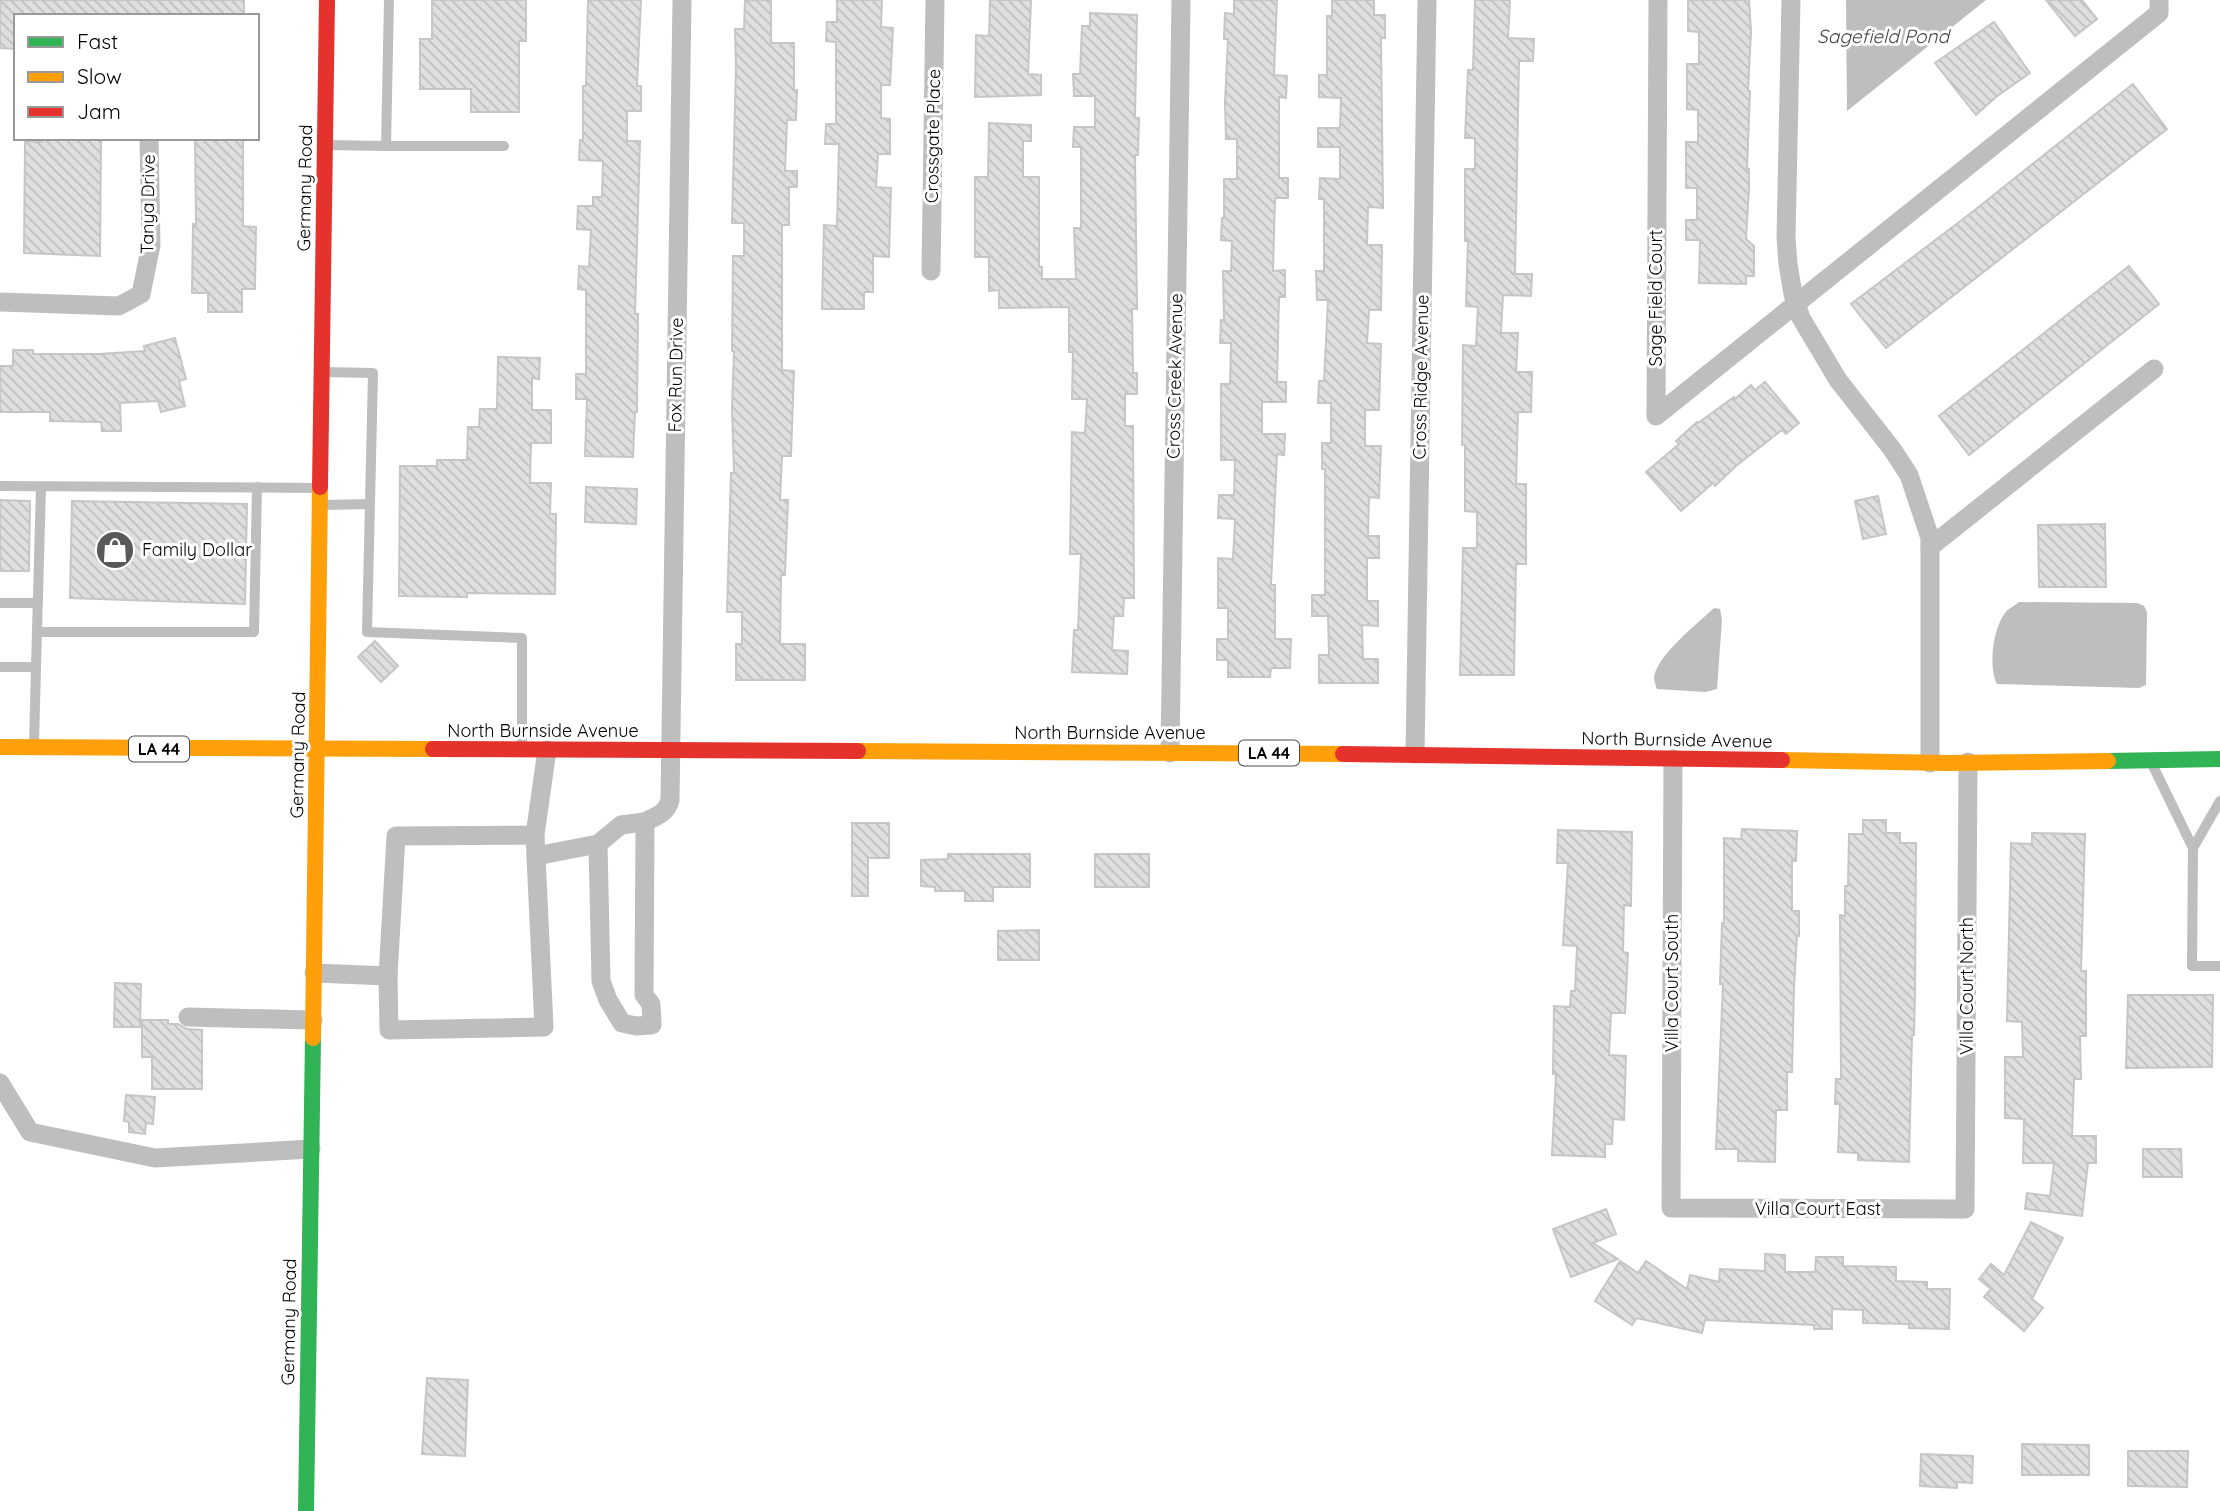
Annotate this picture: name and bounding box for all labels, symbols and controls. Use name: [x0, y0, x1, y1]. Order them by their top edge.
legend: [14, 14, 259, 140]
water label: Sagefield Pond: [1817, 24, 1951, 48]
text: Fast: [77, 28, 118, 54]
text: Slow: [77, 63, 122, 89]
street label: Crossgate Place: [920, 69, 945, 203]
text: Jam: [77, 98, 121, 124]
street label: Germany Road: [292, 124, 317, 252]
street label: Tanya Drive: [135, 154, 160, 254]
street label: Sage Field Court: [1644, 230, 1667, 366]
street label: Cross Creek Avenue: [1162, 293, 1187, 459]
street label: Cross Ridge Avenue: [1408, 294, 1433, 460]
street label: Fox Run Drive: [663, 317, 688, 433]
shop icon: Family Dollar: [94, 529, 136, 571]
place label: Family Dollar: [142, 538, 252, 561]
street label: Germany Road: [285, 691, 310, 819]
street label: North Burnside Avenue: [447, 719, 639, 742]
street label: North Burnside Avenue: [1014, 721, 1206, 744]
street label: North Burnside Avenue: [1581, 726, 1773, 753]
road number: LA 44: [129, 736, 189, 762]
road number: LA 44: [1239, 740, 1299, 766]
street label: Villa Court South: [1660, 914, 1683, 1052]
street label: Villa Court North: [1955, 917, 1978, 1055]
street label: Villa Court East: [1755, 1197, 1881, 1220]
street label: Germany Road: [276, 1258, 301, 1386]

